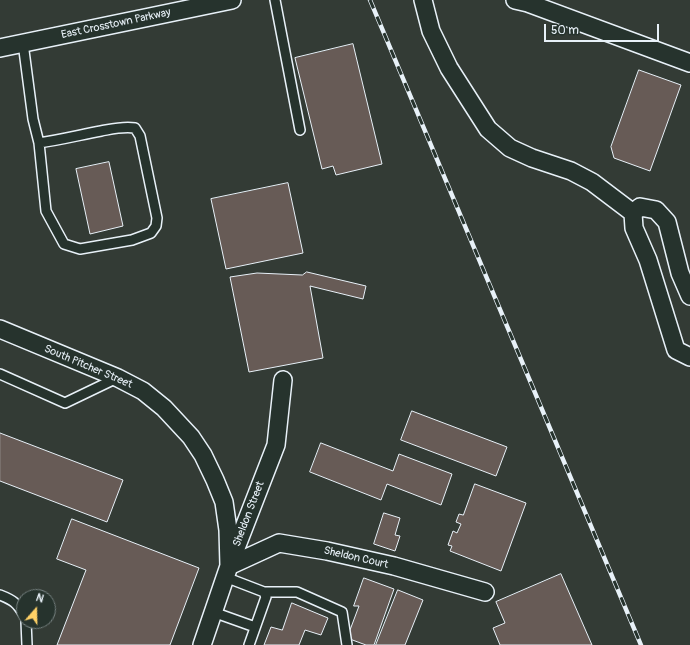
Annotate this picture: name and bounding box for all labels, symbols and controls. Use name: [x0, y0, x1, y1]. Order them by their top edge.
street label: East Crosstown Parkway: [60, 6, 172, 42]
scale bar: [546, 16, 661, 42]
text: 50 m: [551, 23, 579, 38]
street label: South Pitcher Street: [42, 342, 134, 392]
street label: Sheldon Street: [230, 479, 268, 549]
street label: Sheldon Court: [322, 544, 390, 572]
north arrow: [16, 589, 56, 629]
text: N: [34, 591, 46, 606]

